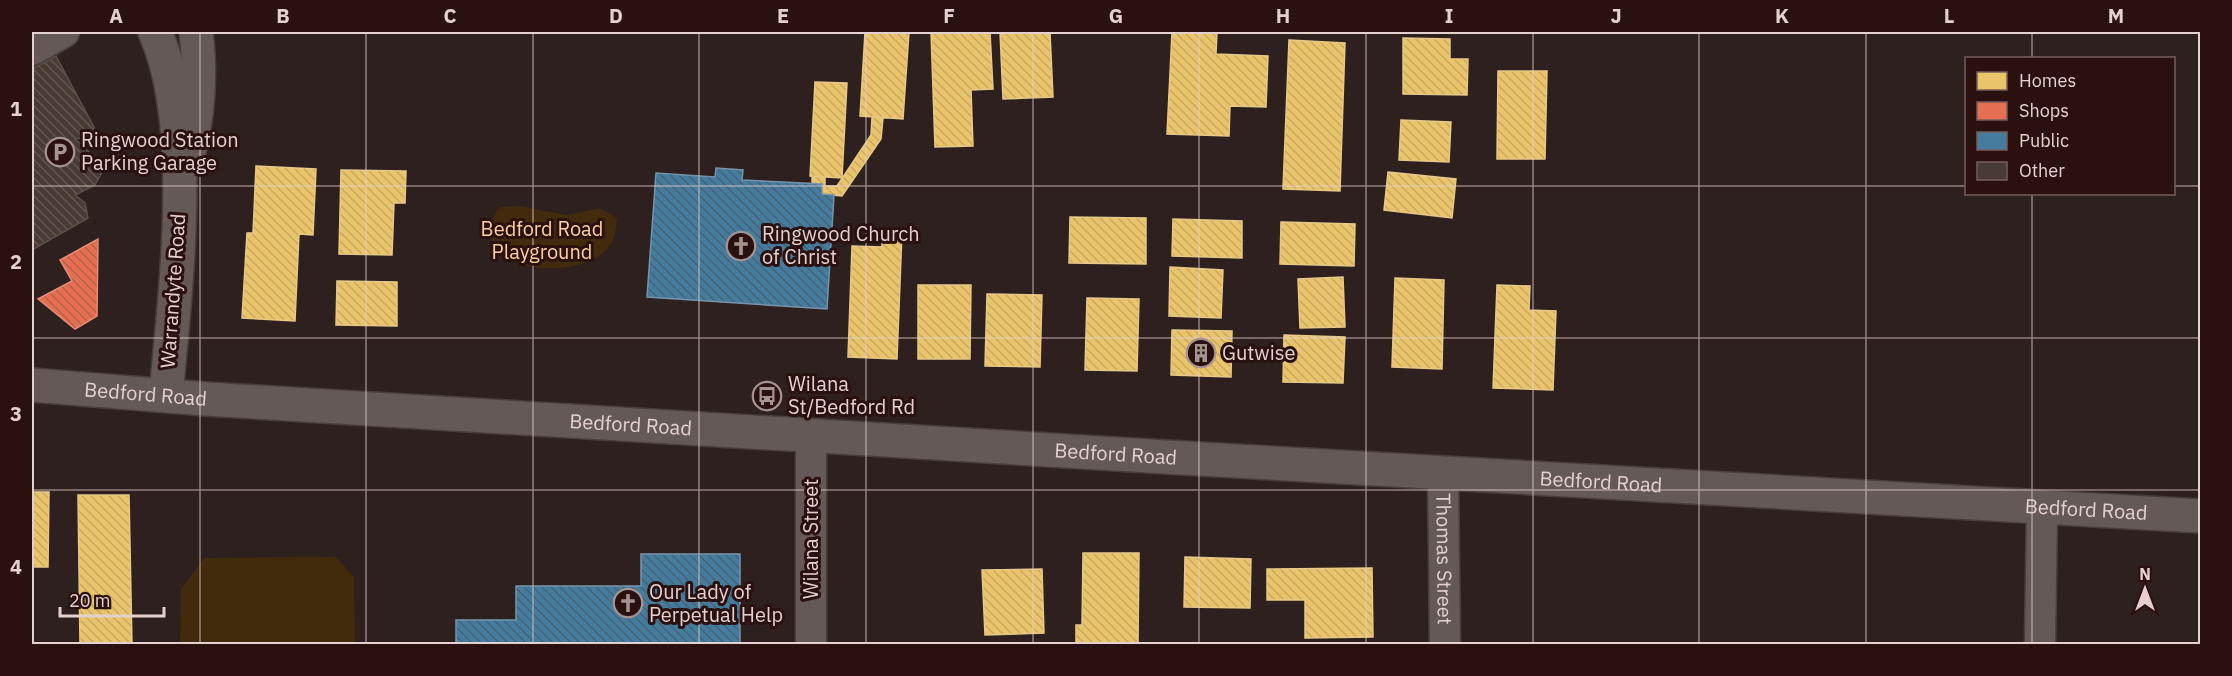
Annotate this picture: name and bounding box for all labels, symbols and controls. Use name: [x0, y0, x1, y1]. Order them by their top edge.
text: A: [109, 2, 123, 29]
text: B: [276, 2, 290, 29]
text: C: [443, 2, 457, 29]
text: D: [609, 2, 623, 29]
text: E: [777, 2, 789, 29]
text: F: [943, 2, 955, 29]
text: G: [1109, 2, 1123, 29]
text: H: [1276, 2, 1290, 29]
text: I: [1445, 2, 1453, 29]
text: J: [1610, 2, 1622, 29]
text: K: [1775, 2, 1789, 29]
text: L: [1944, 2, 1954, 29]
text: M: [2108, 2, 2124, 29]
legend: [1965, 57, 2175, 195]
text: Homes: [2019, 69, 2076, 92]
text: 1: [10, 95, 22, 122]
text: Shops: [2019, 99, 2069, 122]
place label: Ringwood Station Parking Garage: [81, 126, 239, 176]
text: Public: [2019, 129, 2069, 152]
parking icon: Ringwood Station Parking Garage: [44, 136, 76, 168]
text: Other: [2019, 159, 2065, 182]
street label: Warrandyte Road: [154, 213, 191, 369]
park label: Bedford Road Playground: [481, 215, 603, 265]
place label: Ringwood Church of Christ: [762, 220, 920, 270]
church icon: Ringwood Church of Christ: [725, 230, 757, 262]
text: 2: [10, 248, 22, 275]
building icon: Gutwise: [1185, 337, 1217, 369]
place label: Gutwise: [1222, 339, 1295, 366]
place label: Wilana St/Bedford Rd: [788, 370, 915, 420]
street label: Bedford Road: [83, 375, 208, 412]
bus stop icon: Wilana St/Bedford Rd: [751, 380, 783, 412]
text: 3: [10, 400, 22, 427]
street label: Bedford Road: [569, 407, 693, 441]
street label: Bedford Road: [1054, 436, 1178, 471]
street label: Bedford Road: [1539, 464, 1663, 498]
street label: Wilana Street: [797, 479, 824, 599]
street label: Bedford Road: [2024, 492, 2148, 526]
street label: Thomas Street: [1430, 493, 1459, 625]
text: 4: [10, 553, 22, 580]
north arrow: [2115, 559, 2175, 619]
text: N: [2139, 564, 2151, 584]
place label: Our Lady of Perpetual Help: [649, 578, 783, 628]
scale bar: [60, 580, 164, 618]
church icon: Our Lady of Perpetual Help: [612, 587, 644, 619]
text: 20 m: [69, 589, 111, 612]

